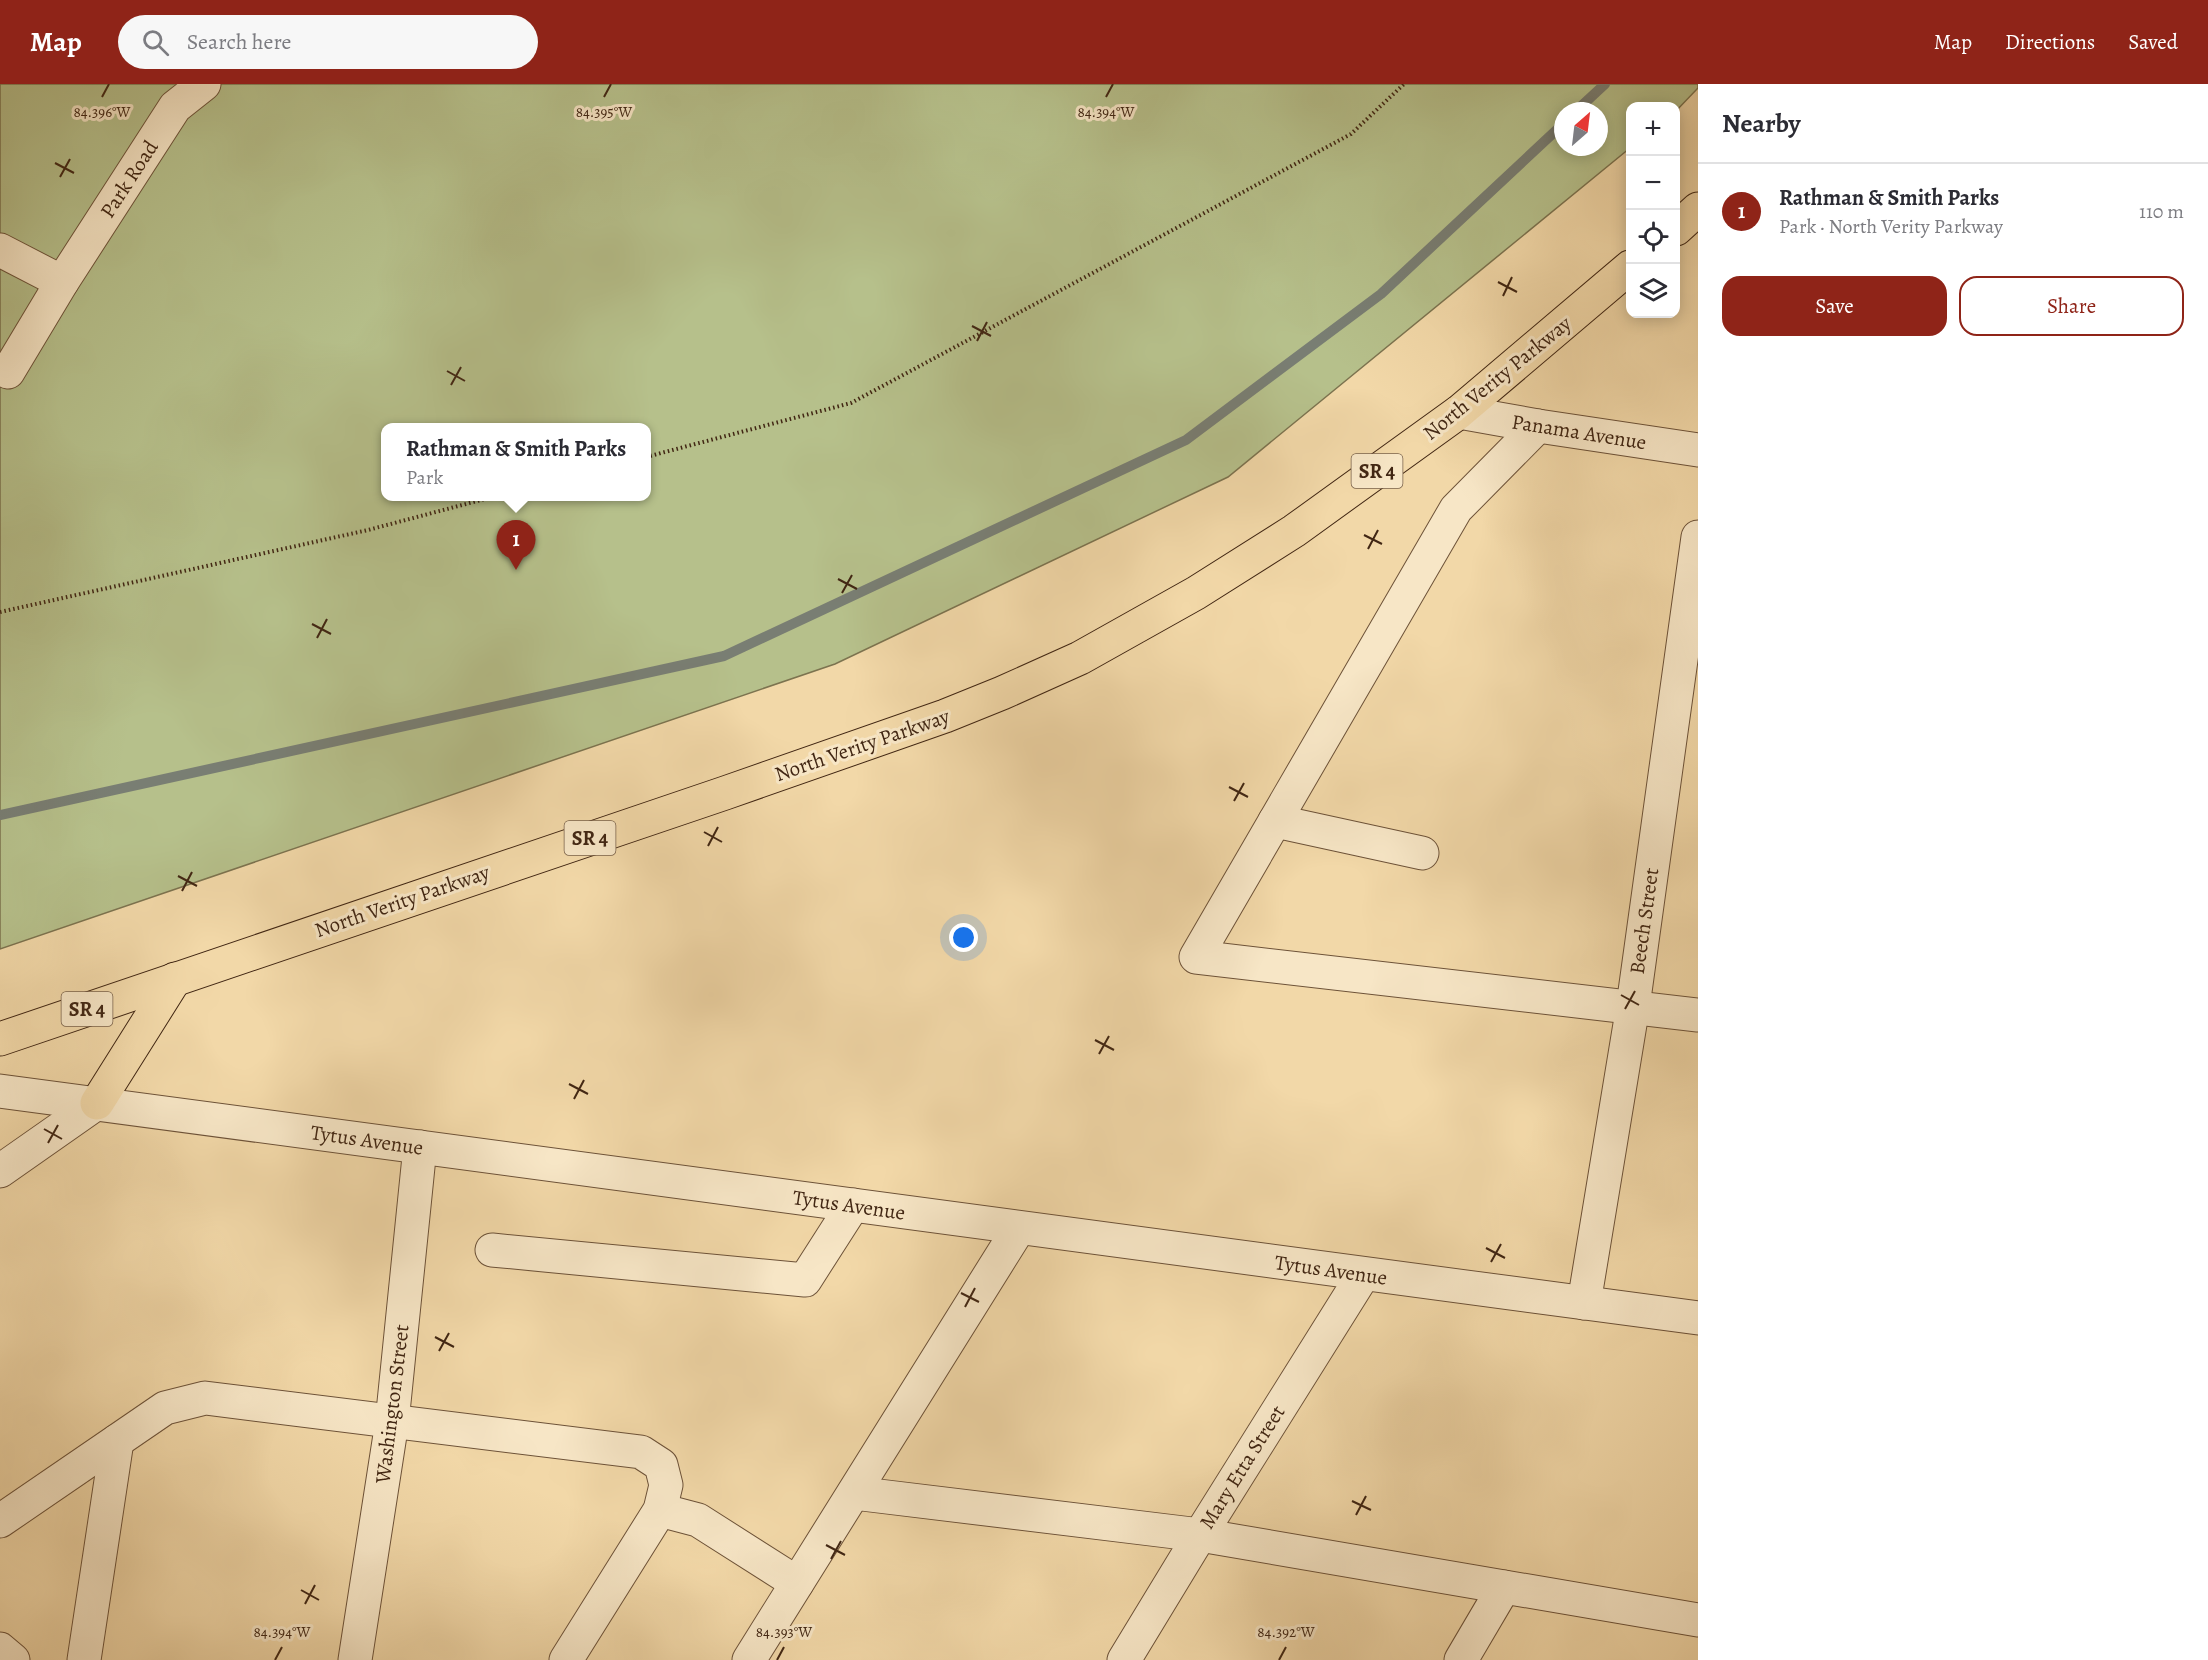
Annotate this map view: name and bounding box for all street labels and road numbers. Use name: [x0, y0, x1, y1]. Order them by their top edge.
street label: Park Road: [93, 134, 165, 223]
street label: North Verity Parkway: [1417, 309, 1577, 447]
street label: Panama Avenue: [1510, 408, 1648, 456]
road number: SR 4: [1352, 454, 1402, 488]
street label: North Verity Parkway: [771, 702, 954, 788]
road number: SR 4: [564, 821, 616, 855]
street label: North Verity Parkway: [311, 858, 494, 944]
street label: Beech Street: [1623, 866, 1665, 976]
road number: SR 4: [62, 992, 112, 1026]
street label: Tytus Avenue: [309, 1118, 425, 1162]
street label: Tytus Avenue: [791, 1183, 907, 1227]
street label: Tytus Avenue: [1273, 1248, 1389, 1292]
street label: Washington Street: [368, 1323, 416, 1486]
street label: Mary Etta Street: [1193, 1400, 1291, 1534]

